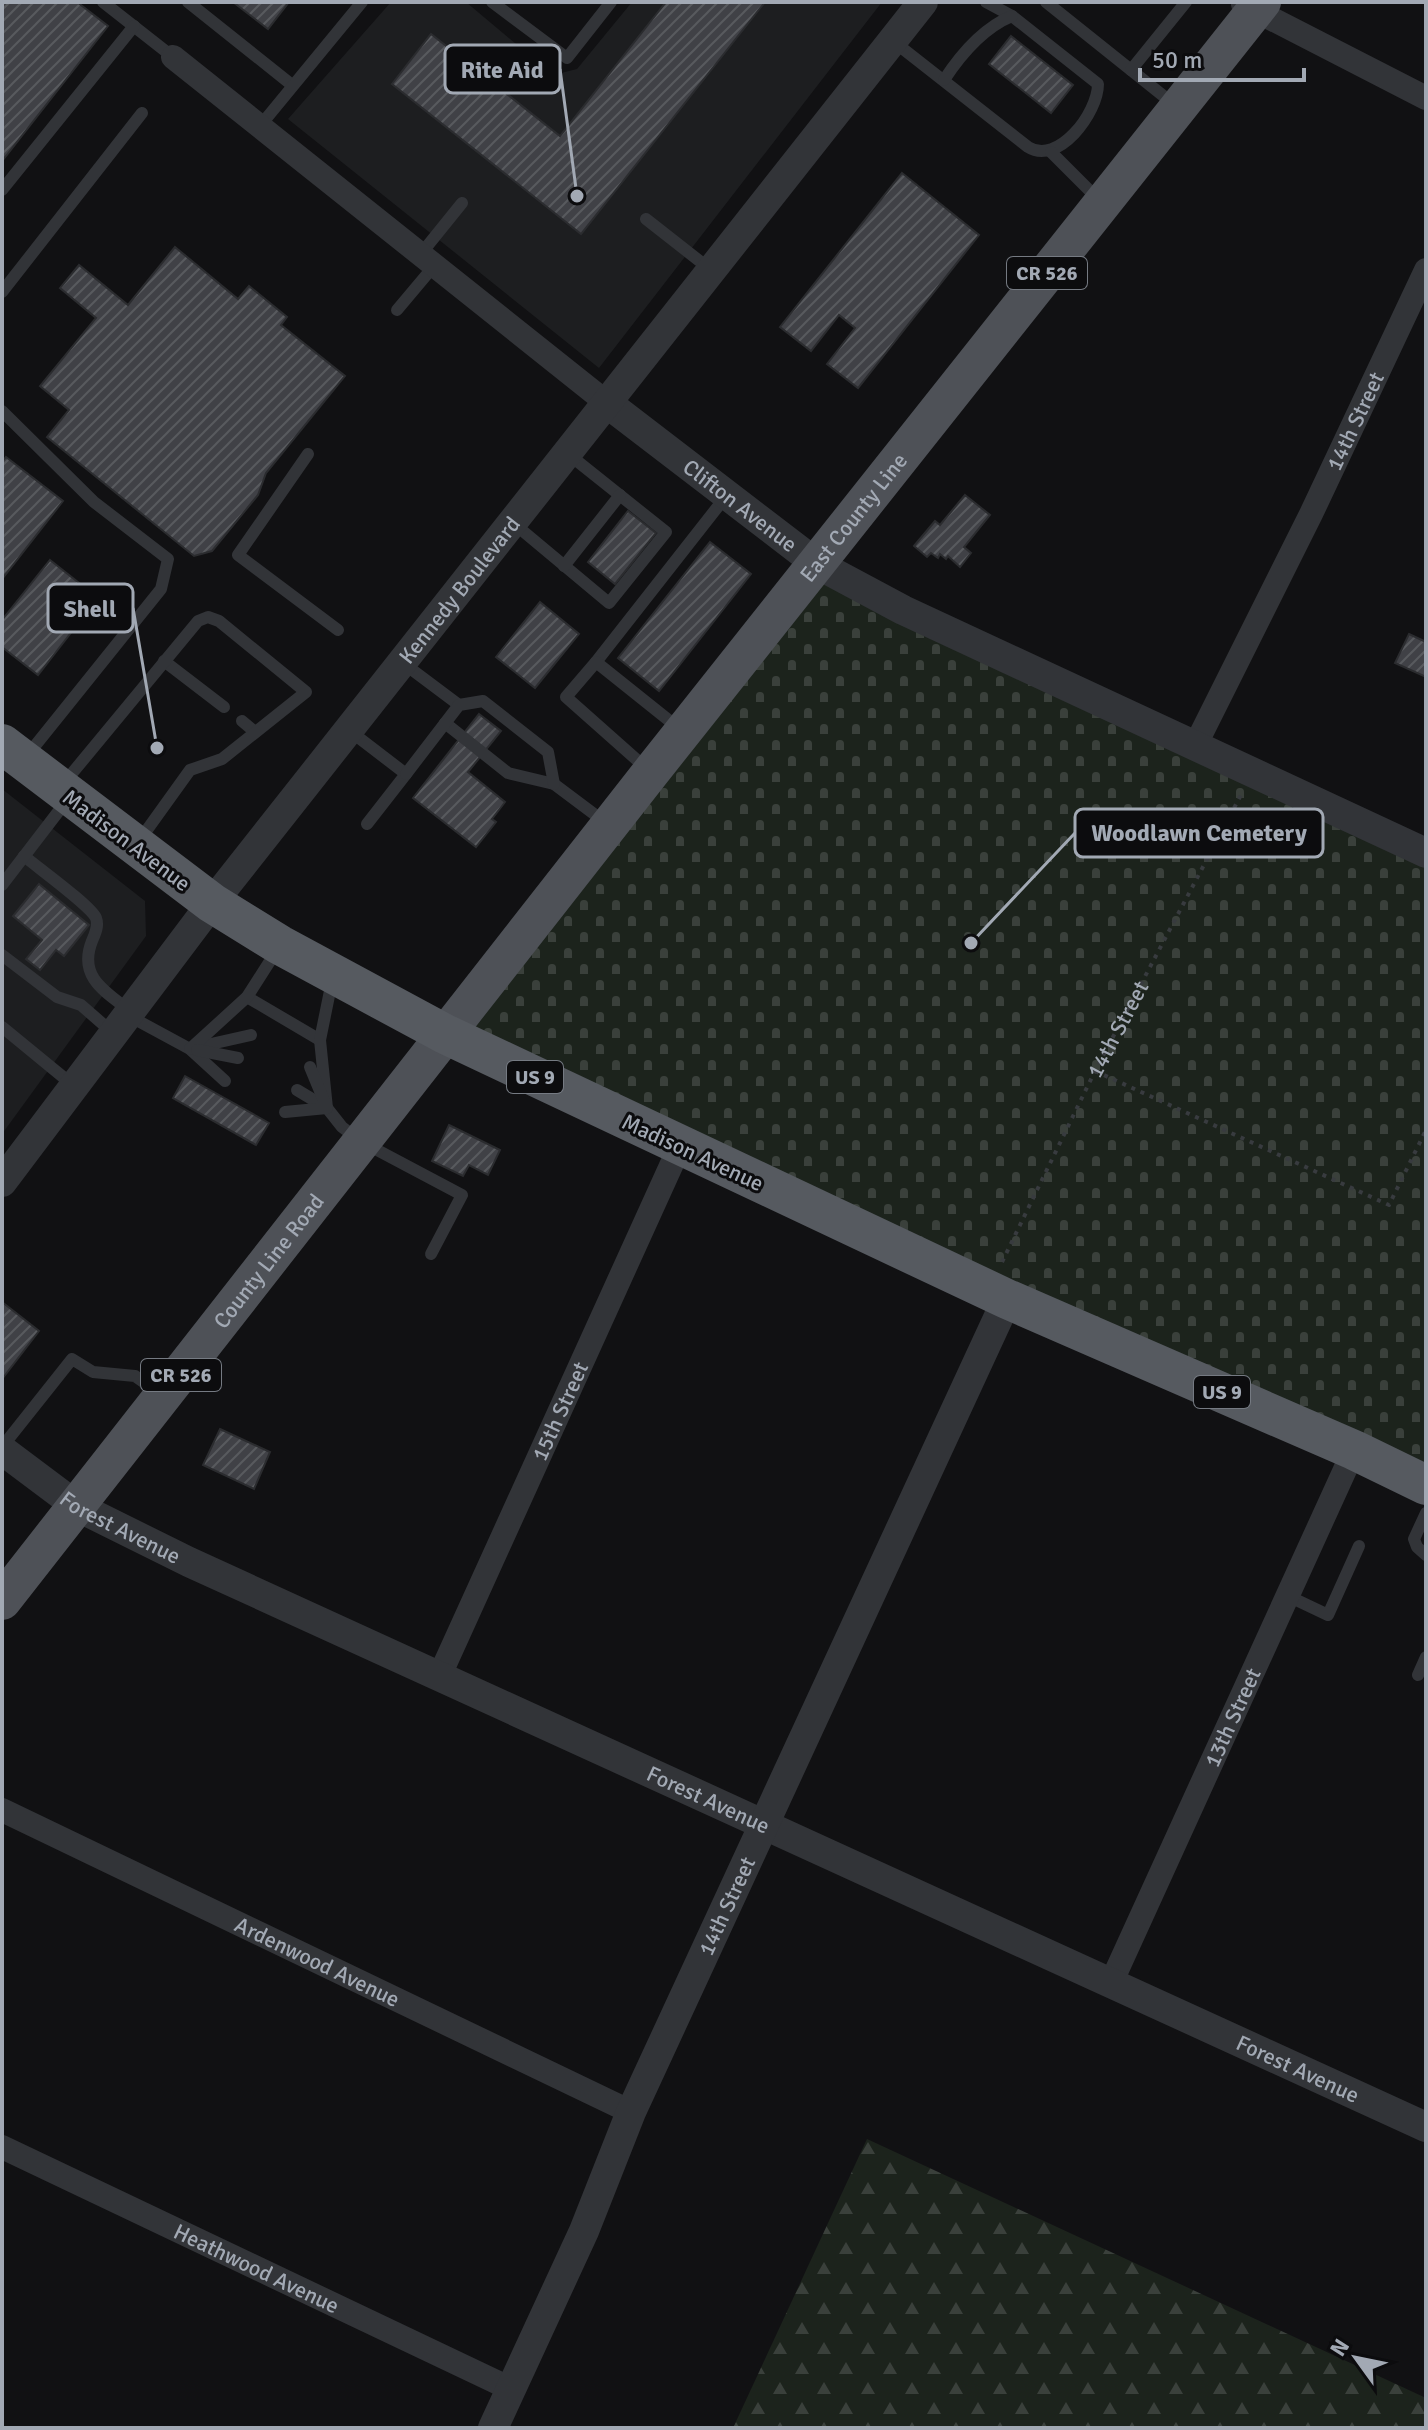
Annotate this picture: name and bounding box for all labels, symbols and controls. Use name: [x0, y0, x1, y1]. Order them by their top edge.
scale bar: [1140, 32, 1304, 82]
callout: Rite Aid: [445, 45, 560, 93]
text: 50 m: [1152, 45, 1202, 75]
text: Rite Aid: [460, 55, 544, 85]
road number: CR 526: [1007, 257, 1087, 289]
street label: 14th Street: [1321, 367, 1390, 475]
street label: East County Line: [794, 448, 913, 588]
street label: Clifton Avenue: [678, 453, 803, 558]
street label: Kennedy Boulevard: [393, 511, 526, 669]
callout: Shell: [48, 584, 133, 632]
text: Shell: [63, 594, 117, 624]
street label: Madison Avenue: [57, 784, 196, 897]
callout: Woodlawn Cemetery: [1075, 809, 1323, 857]
text: Woodlawn Cemetery: [1091, 818, 1307, 848]
street label: 14th Street: [1081, 976, 1154, 1082]
road number: US 9: [507, 1061, 563, 1093]
street label: Madison Avenue: [618, 1108, 768, 1197]
street label: County Line Road: [208, 1188, 330, 1334]
street label: 15th Street: [526, 1357, 594, 1465]
road number: CR 526: [141, 1359, 221, 1391]
road number: US 9: [1194, 1376, 1250, 1408]
street label: Forest Avenue: [54, 1485, 185, 1570]
street label: 13th Street: [1198, 1664, 1267, 1771]
street label: Forest Avenue: [643, 1760, 774, 1839]
street label: 14th Street: [692, 1852, 761, 1960]
street label: Ardenwood Avenue: [231, 1911, 404, 2013]
street label: Forest Avenue: [1232, 2029, 1363, 2109]
street label: Heathwood Avenue: [169, 2218, 344, 2319]
north arrow: [1316, 2318, 1396, 2398]
text: N: [1324, 2334, 1355, 2361]

